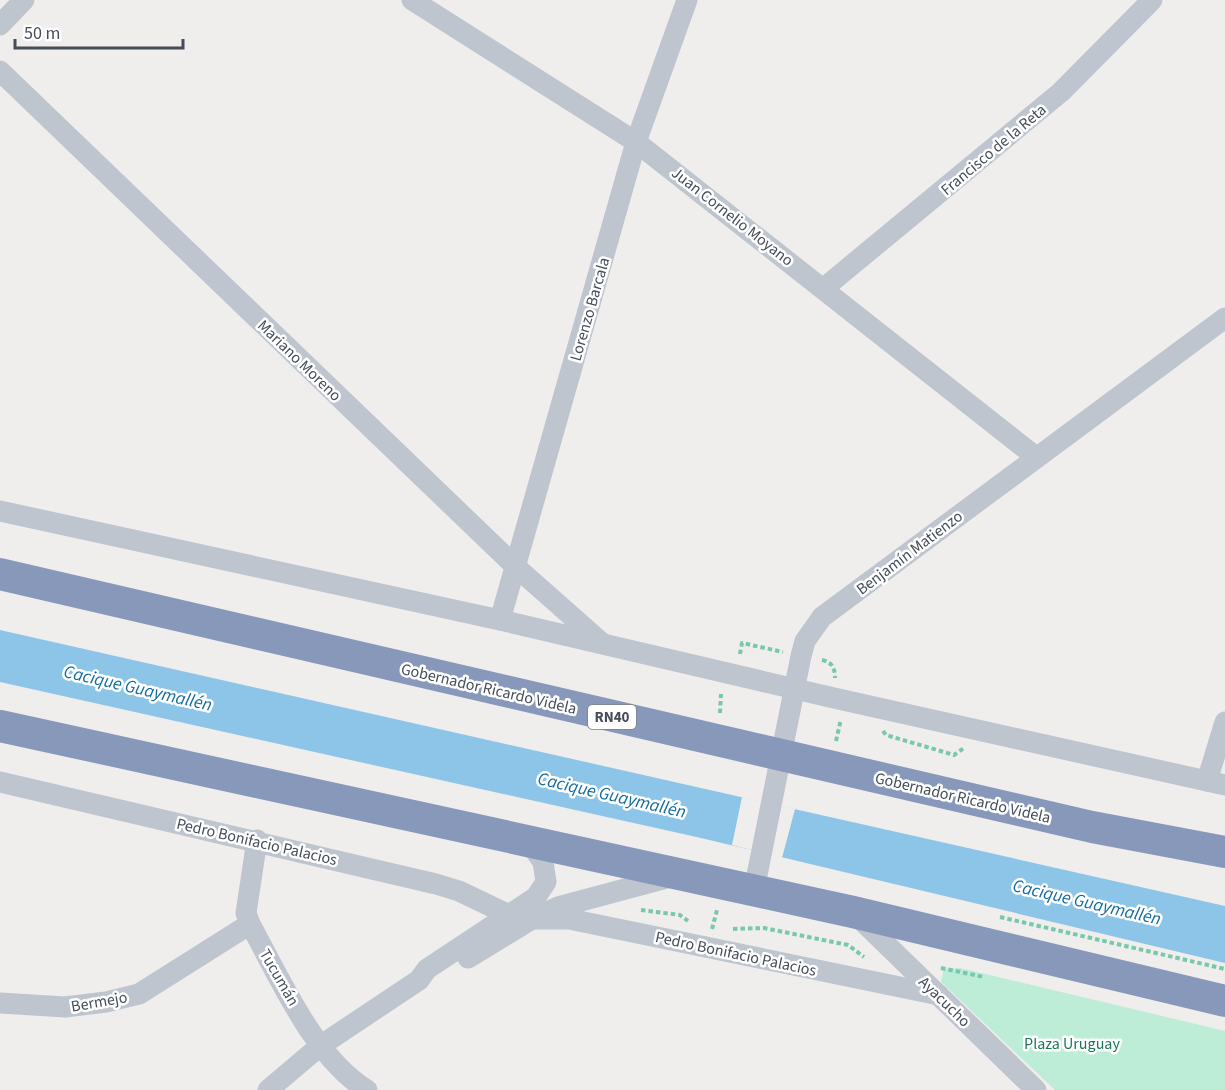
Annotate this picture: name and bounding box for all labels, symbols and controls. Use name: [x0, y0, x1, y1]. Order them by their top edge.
scale bar: [15, 12, 183, 50]
text: 50 m: [24, 21, 60, 46]
street label: Francisco de la Reta: [936, 99, 1051, 200]
street label: Juan Cornelio Moyano: [667, 162, 798, 271]
street label: Lorenzo Barcala: [565, 255, 615, 364]
street label: Mariano Moreno: [252, 315, 346, 406]
street label: Benjamín Matienzo: [852, 505, 967, 600]
street label: Gobernador Ricardo Videla: [399, 658, 579, 720]
water label: Cacique Guaymallén: [61, 659, 215, 718]
road number: RN40: [588, 705, 636, 729]
water label: Cacique Guaymallén: [535, 766, 689, 825]
street label: Gobernador Ricardo Videla: [873, 767, 1053, 829]
street label: Pedro Bonifacio Palacios: [174, 813, 340, 871]
water label: Cacique Guaymallén: [1010, 873, 1164, 932]
street label: Pedro Bonifacio Palacios: [653, 926, 819, 982]
street label: Tucumán: [254, 945, 304, 1010]
street label: Ayacucho: [913, 971, 975, 1032]
street label: Bermejo: [69, 986, 129, 1018]
park label: Plaza Uruguay: [1024, 1033, 1120, 1055]

